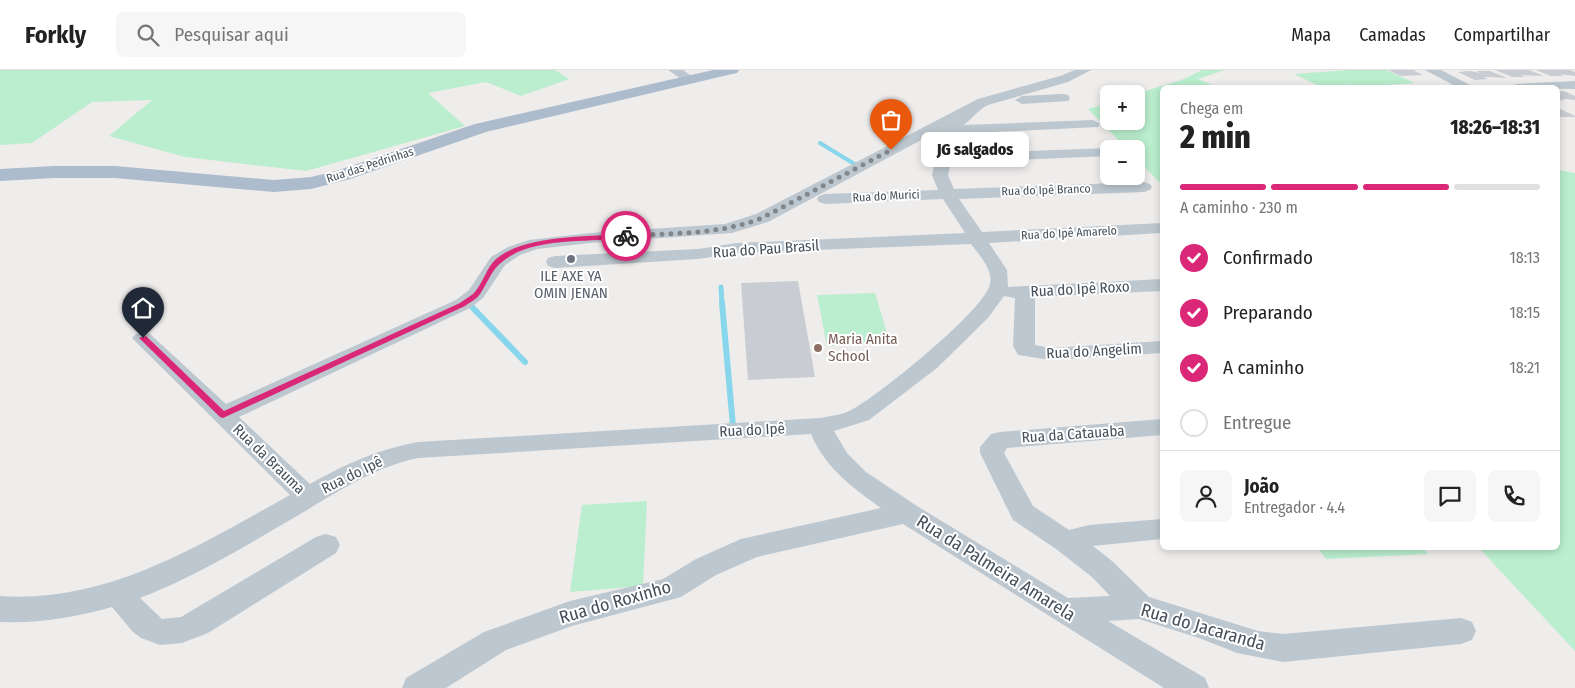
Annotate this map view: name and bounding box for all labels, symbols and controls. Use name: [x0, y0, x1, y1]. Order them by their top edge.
search box: [116, 12, 466, 57]
text: Forkly: [25, 21, 86, 49]
icon: search: [134, 21, 162, 49]
text: Pesquisar aqui: [174, 23, 289, 46]
text: Mapa: [1291, 24, 1331, 46]
text: Camadas: [1359, 24, 1426, 46]
text: Compartilhar: [1454, 24, 1550, 46]
map controls: [1100, 85, 1145, 185]
button: +: [1100, 85, 1145, 130]
pin: [870, 99, 912, 150]
text: Chega em: [1180, 99, 1243, 118]
icon: bag: [877, 106, 905, 134]
text: 18:26–18:31: [1450, 116, 1540, 139]
text: 2 min: [1180, 118, 1251, 156]
callout: JG salgados: [921, 132, 1028, 168]
text: JG salgados: [937, 140, 1013, 159]
button: −: [1100, 140, 1145, 185]
street label: Rua das Pedrinhas: [325, 144, 415, 186]
street label: Rua do Ipê Branco: [1001, 181, 1091, 199]
street label: Rua do Murici: [852, 187, 920, 205]
text: A caminho · 230 m: [1180, 198, 1298, 217]
courier: [601, 211, 651, 261]
icon: bike: [612, 222, 640, 250]
street label: Rua do Ipê Amarelo: [1021, 223, 1117, 243]
street label: Rua do Pau Brasil: [712, 236, 820, 262]
icon: check: [1180, 244, 1208, 272]
text: Confirmado: [1223, 246, 1313, 269]
text: 18:13: [1510, 248, 1540, 267]
marker: ILE AXE YA OMIN JENAN: [565, 253, 577, 265]
place label: ILE AXE YA OMIN JENAN: [534, 267, 608, 302]
street label: Rua do Ipê Roxo: [1030, 277, 1130, 301]
pin: [122, 287, 164, 338]
icon: home: [129, 294, 157, 322]
icon: check: [1180, 299, 1208, 327]
text: Preparando: [1223, 301, 1313, 324]
text: 18:15: [1509, 303, 1540, 322]
place label: Maria Anita School: [828, 330, 898, 365]
street label: Rua do Angelim: [1046, 340, 1142, 362]
marker: Maria Anita School: [812, 342, 824, 354]
icon: check: [1180, 354, 1208, 382]
text: A caminho: [1223, 356, 1304, 379]
text: 18:21: [1509, 358, 1540, 377]
text: Entregue: [1223, 411, 1292, 434]
street label: Rua do Ipê: [719, 419, 785, 441]
street label: Rua da Brauma: [229, 420, 309, 498]
street label: Rua da Catauaba: [1021, 421, 1125, 447]
street label: Rua do Ipê: [319, 453, 385, 497]
button: person: [1180, 470, 1232, 522]
button: chat: [1424, 470, 1476, 522]
button: phone: [1488, 470, 1540, 522]
text: João: [1244, 475, 1279, 498]
text: Entregador · 4.4: [1244, 498, 1345, 517]
street label: Rua da Palmeira Amarela: [913, 510, 1080, 626]
street label: Rua do Roxinho: [557, 576, 673, 628]
street label: Rua do Jacaranda: [1138, 599, 1268, 655]

